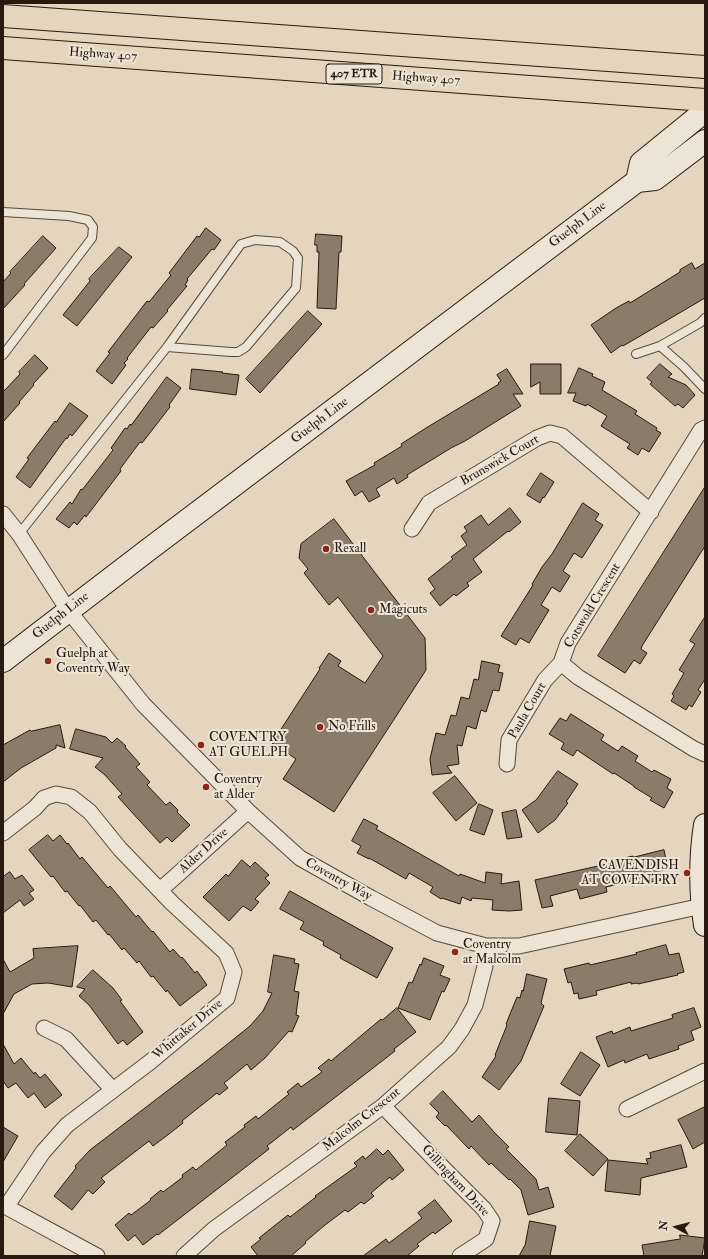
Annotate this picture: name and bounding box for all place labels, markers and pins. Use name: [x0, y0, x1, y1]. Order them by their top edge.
place label: Rexall: [334, 541, 366, 557]
marker: Rexall: [321, 544, 331, 554]
place label: Magicuts: [379, 602, 427, 618]
marker: Magicuts: [366, 605, 376, 615]
place label: Guelph at Coventry Way: [56, 646, 130, 677]
marker: Guelph at Coventry Way: [43, 656, 53, 666]
place label: No Frills: [328, 719, 376, 735]
marker: No Frills: [315, 722, 325, 732]
place label: COVENTRY AT GUELPH: [209, 730, 288, 761]
marker: COVENTRY AT GUELPH: [196, 740, 206, 750]
place label: Coventry at Alder: [214, 772, 262, 803]
marker: Coventry at Alder: [201, 782, 211, 792]
place label: CAVENDISH AT COVENTRY: [581, 858, 679, 889]
marker: CAVENDISH AT COVENTRY: [682, 868, 692, 878]
place label: Coventry at Malcolm: [463, 937, 521, 968]
marker: Coventry at Malcolm: [450, 947, 460, 957]

